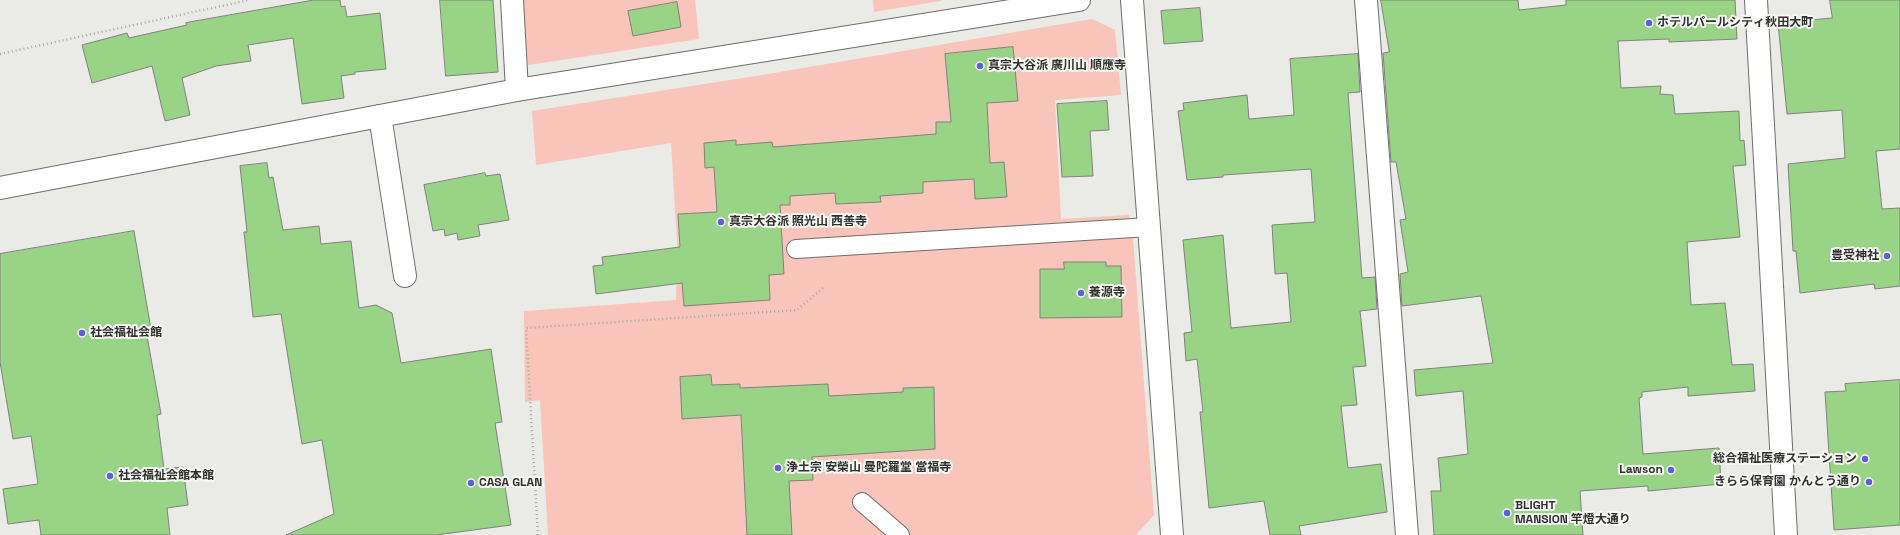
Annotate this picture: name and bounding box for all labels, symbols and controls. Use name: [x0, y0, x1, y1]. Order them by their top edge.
place label: ホテルパールシティ秋田大町: [1657, 16, 1813, 30]
marker: ホテルパールシティ秋田大町: [1644, 18, 1654, 28]
place label: 真宗大谷派 廣川山 順應寺: [988, 59, 1126, 73]
marker: 真宗大谷派 廣川山 順應寺: [975, 61, 985, 71]
place label: 真宗大谷派 照光山 西善寺: [729, 215, 867, 229]
marker: 真宗大谷派 照光山 西善寺: [716, 217, 726, 227]
place label: 豊受神社: [1831, 249, 1879, 263]
marker: 豊受神社: [1882, 251, 1892, 261]
place label: 養源寺: [1089, 286, 1125, 300]
marker: 養源寺: [1076, 288, 1086, 298]
place label: 社会福祉会館: [90, 326, 162, 340]
marker: 社会福祉会館: [77, 328, 87, 338]
place label: 総合福祉医療ステーション: [1713, 452, 1857, 466]
marker: 総合福祉医療ステーション: [1860, 454, 1870, 464]
place label: 浄土宗 安榮山 曼陀羅堂 當福寺: [786, 461, 951, 475]
marker: 浄土宗 安榮山 曼陀羅堂 當福寺: [773, 463, 783, 473]
place label: Lawson: [1619, 463, 1663, 477]
marker: Lawson: [1666, 465, 1676, 475]
place label: 社会福祉会館本館: [118, 469, 214, 483]
marker: 社会福祉会館本館: [105, 471, 115, 481]
place label: きらら保育園 かんとう通り: [1714, 475, 1861, 489]
place label: CASA GLAN: [479, 476, 542, 490]
marker: きらら保育園 かんとう通り: [1864, 477, 1874, 487]
marker: CASA GLAN: [466, 478, 476, 488]
place label: BLIGHT MANSION 竿燈大通り: [1515, 499, 1631, 527]
marker: BLIGHT MANSION 竿燈大通り: [1502, 508, 1512, 518]

